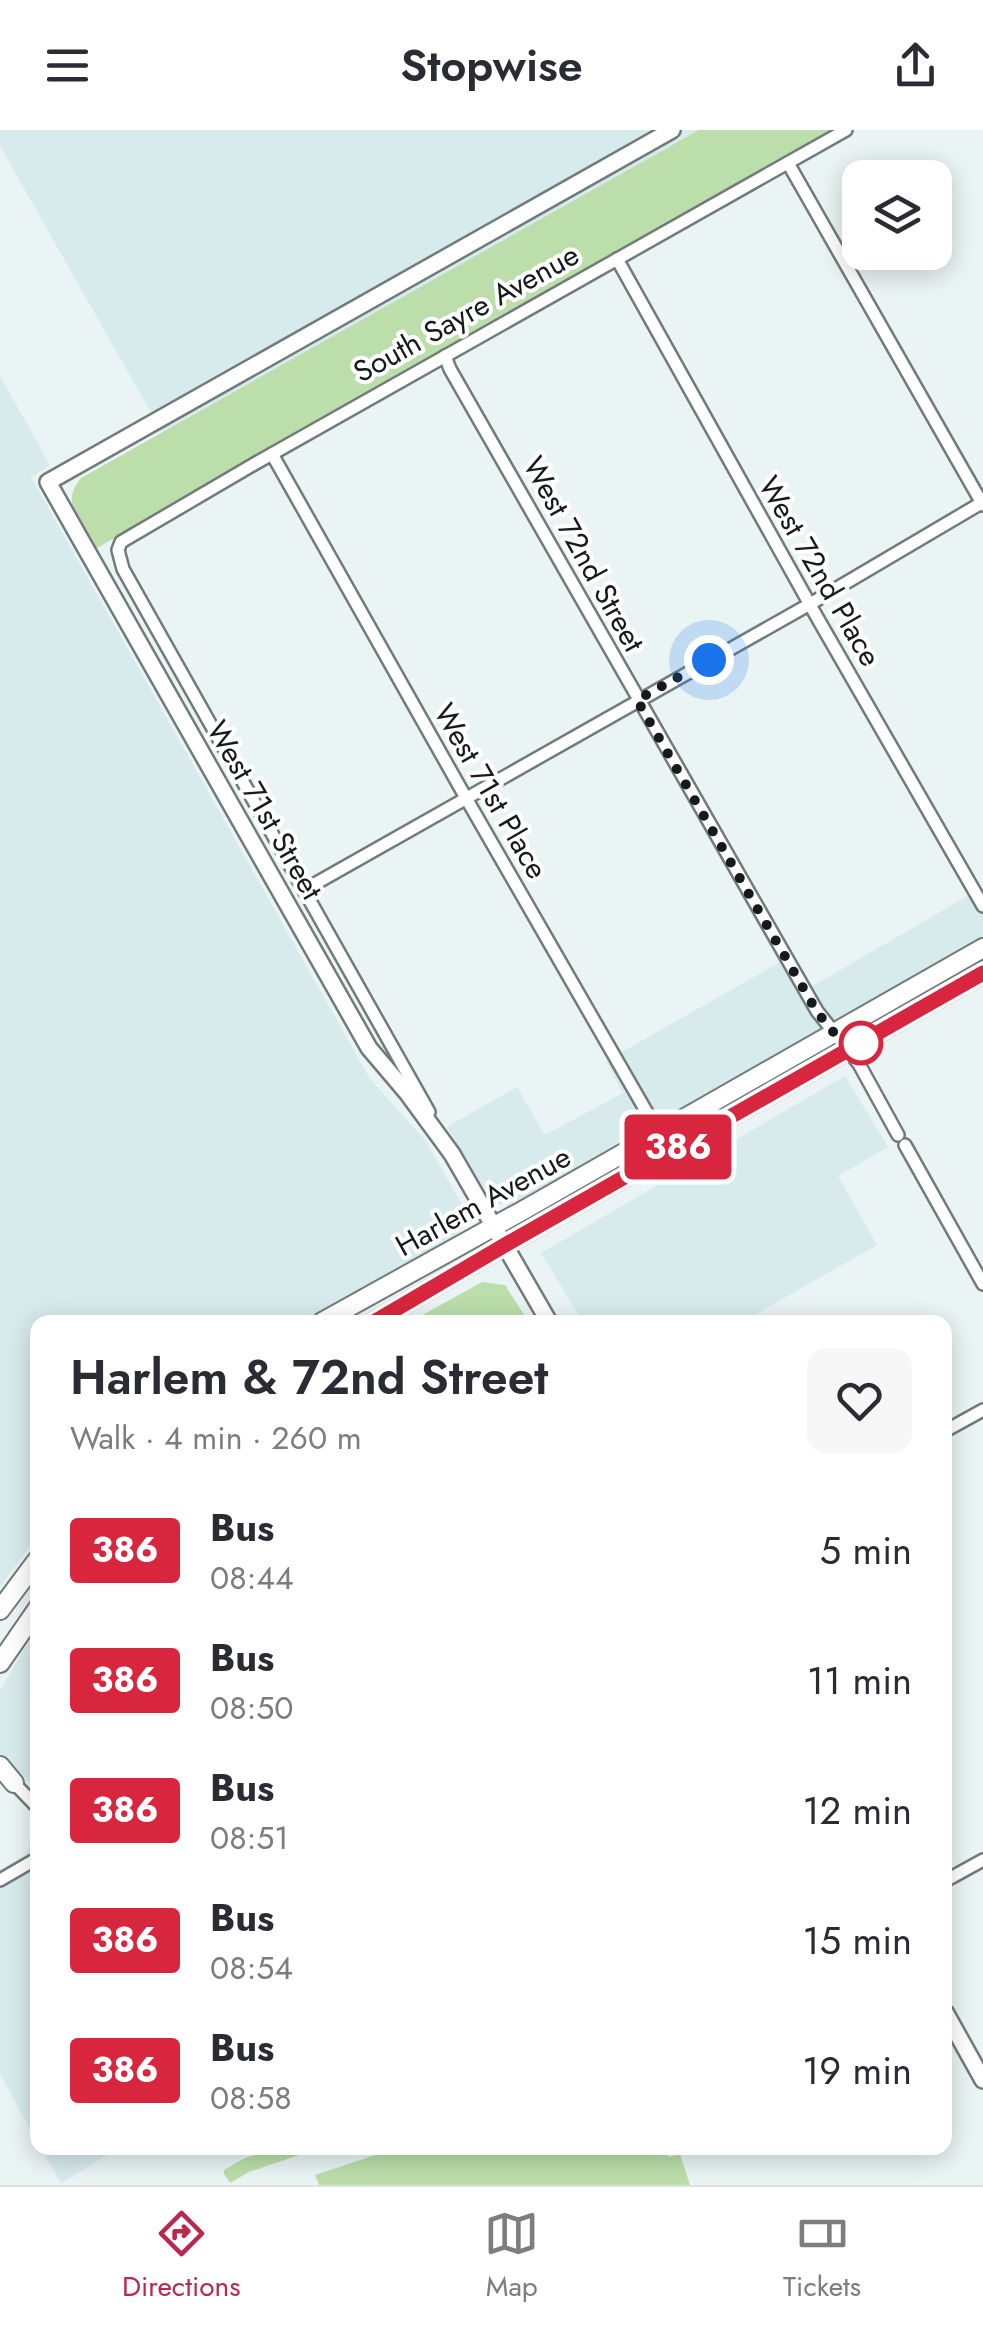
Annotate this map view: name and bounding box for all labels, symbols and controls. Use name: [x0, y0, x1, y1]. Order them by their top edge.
text: Stopwise: [400, 33, 583, 98]
icon: menu: [40, 38, 95, 93]
icon: share: [888, 38, 943, 93]
map controls: [842, 160, 952, 270]
button: layers: [842, 160, 952, 270]
street label: South Sayre Avenue: [345, 233, 587, 393]
street label: West 72nd Street: [513, 449, 656, 660]
street label: West 72nd Place: [748, 468, 892, 674]
your location: [684, 635, 734, 685]
street label: West 71st Place: [423, 695, 559, 887]
street label: West 71st Street: [196, 713, 334, 908]
unlabelled marker: [840, 1022, 882, 1064]
line badge: 386: [620, 1114, 736, 1180]
text: 386: [644, 1122, 712, 1172]
street label: Harlem Avenue: [388, 1135, 578, 1267]
text: Harlem & 72nd Street: [70, 1343, 548, 1412]
button: heart: [807, 1348, 912, 1453]
text: Walk · 4 min · 260 m: [70, 1415, 362, 1461]
text: Bus: [210, 1500, 274, 1555]
text: 5 min: [820, 1523, 912, 1578]
text: 386: [91, 1525, 159, 1575]
text: 08:44: [210, 1555, 294, 1601]
text: Bus: [210, 1630, 274, 1685]
text: 11 min: [807, 1653, 912, 1708]
text: 386: [91, 1655, 159, 1705]
text: 08:50: [210, 1685, 294, 1731]
text: Bus: [210, 1760, 274, 1815]
text: 12 min: [802, 1783, 912, 1838]
text: 386: [91, 1785, 159, 1835]
text: 08:51: [210, 1815, 289, 1861]
text: Bus: [210, 1890, 274, 1945]
text: 15 min: [803, 1913, 912, 1968]
text: 386: [91, 1915, 159, 1965]
text: 08:54: [210, 1945, 293, 1991]
text: Bus: [210, 2020, 274, 2075]
text: 19 min: [802, 2043, 912, 2098]
text: 386: [91, 2045, 159, 2095]
text: 08:58: [210, 2075, 292, 2121]
tab: Directions: [122, 2206, 240, 2307]
tab: Map: [484, 2206, 539, 2307]
tab: Tickets: [783, 2206, 861, 2307]

